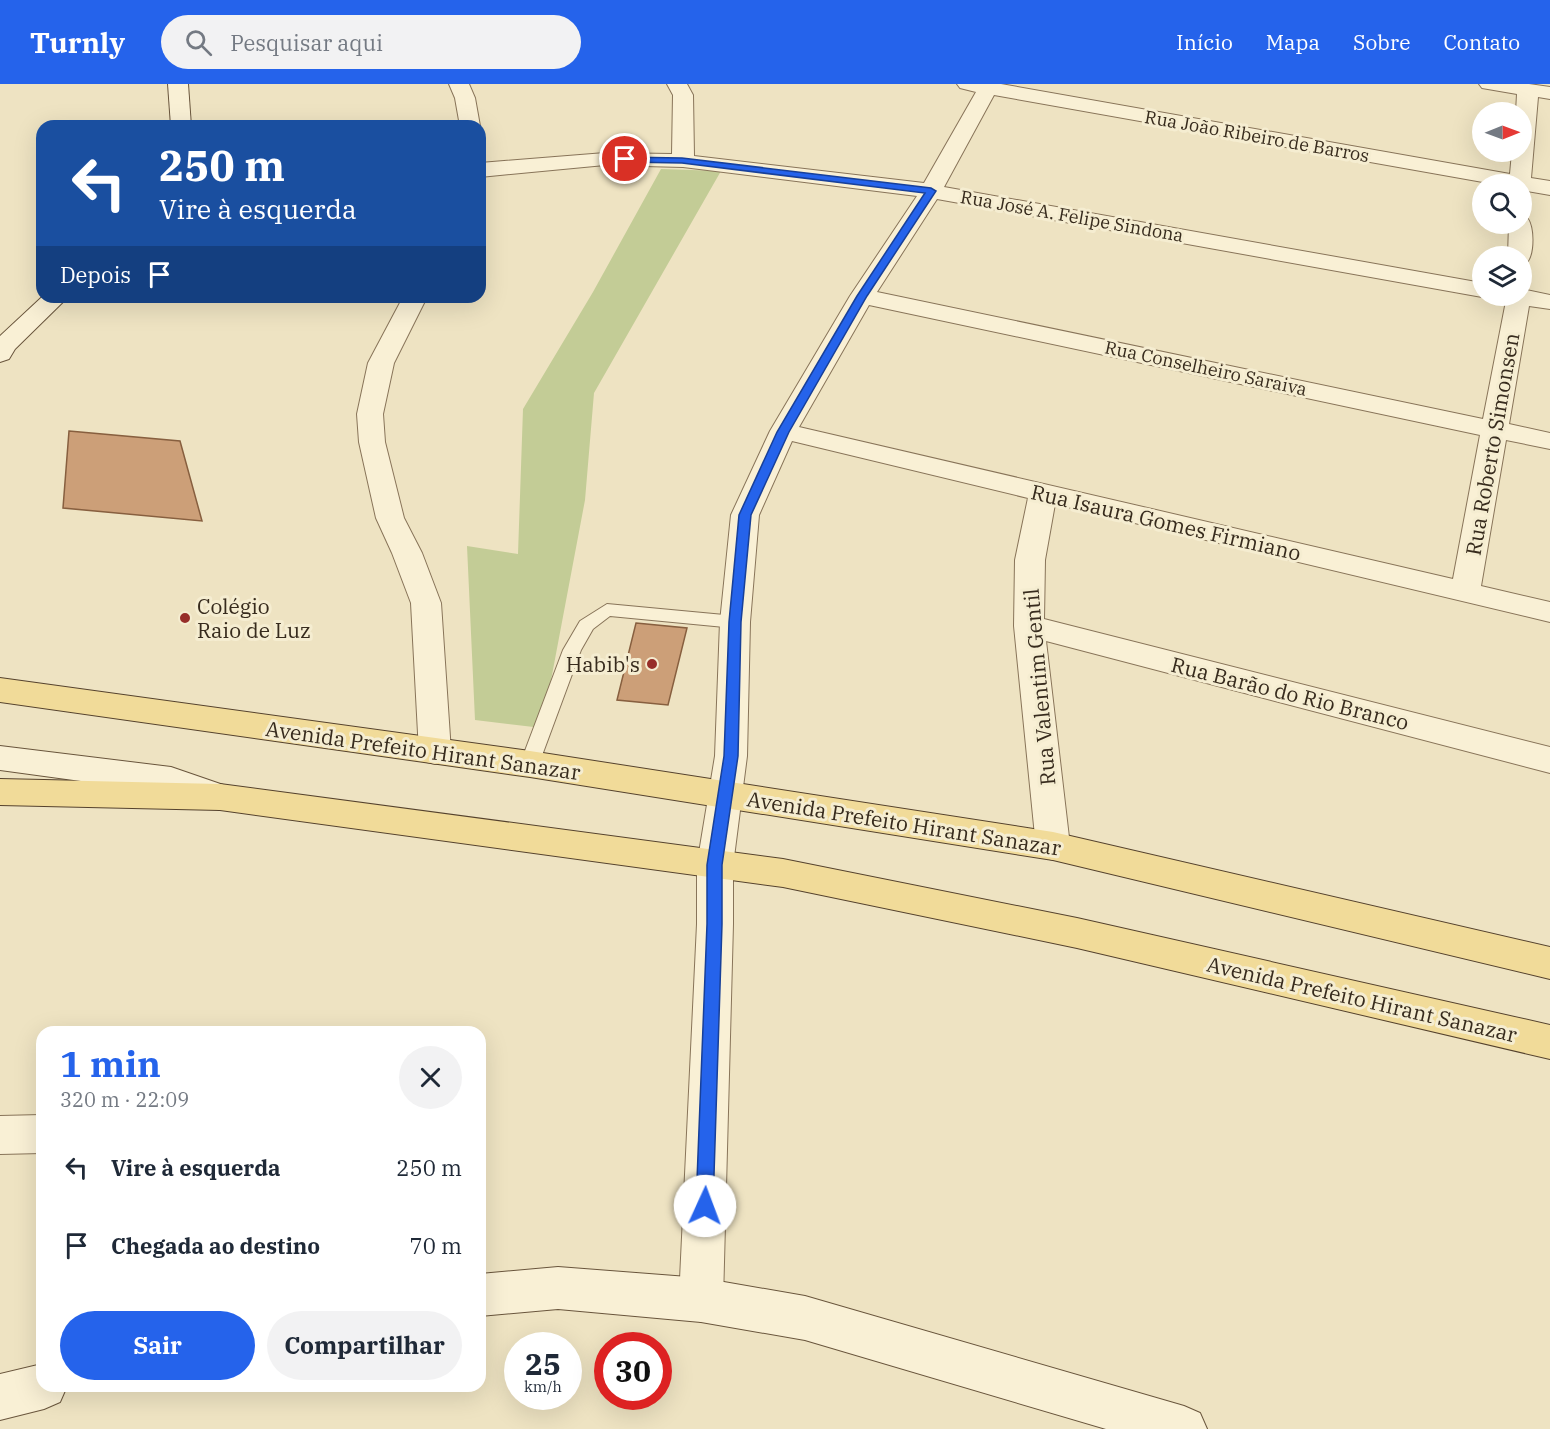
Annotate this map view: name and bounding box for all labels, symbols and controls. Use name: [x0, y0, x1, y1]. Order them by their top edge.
search box: [161, 15, 581, 69]
text: Turnly: [30, 24, 125, 61]
icon: search: [182, 26, 215, 59]
text: Pesquisar aqui: [230, 28, 383, 57]
text: Início: [1176, 28, 1233, 56]
text: Mapa: [1266, 28, 1320, 56]
text: Sobre: [1353, 28, 1410, 56]
text: Contato: [1443, 28, 1520, 56]
north arrow: [1472, 102, 1532, 162]
map controls: [1472, 102, 1532, 306]
street label: Rua João Ribeiro de Barros: [1143, 105, 1371, 167]
pin: [599, 133, 650, 184]
text: 250 m: [159, 138, 285, 193]
icon: arrive: [608, 142, 641, 175]
icon: left: [60, 144, 138, 222]
button: search: [1472, 174, 1532, 234]
street label: Rua José A. Felipe Sindona: [959, 185, 1185, 247]
text: Vire à esquerda: [159, 191, 357, 226]
button: layers: [1472, 246, 1532, 306]
icon: arrive: [143, 258, 176, 291]
text: Depois: [60, 260, 131, 289]
street label: Rua Roberto Simonsen: [1459, 330, 1525, 558]
street label: Rua Conselheiro Saraiva: [1103, 335, 1309, 401]
street label: Rua Isaura Gomes Firmiano: [1028, 477, 1304, 567]
street label: Rua Valentim Gentil: [1016, 587, 1062, 787]
place label: Colégio Raio de Luz: [197, 592, 311, 644]
marker: Colégio Raio de Luz: [178, 611, 192, 625]
place label: Habib's: [566, 650, 640, 678]
street label: Rua Barão do Rio Branco: [1168, 650, 1412, 736]
marker: Habib's: [645, 657, 659, 671]
street label: Avenida Prefeito Hirant Sanazar: [264, 714, 583, 786]
street label: Avenida Prefeito Hirant Sanazar: [745, 784, 1064, 862]
street label: Avenida Prefeito Hirant Sanazar: [1204, 950, 1521, 1049]
text: 1 min: [60, 1040, 161, 1087]
button: close: [399, 1046, 462, 1109]
text: 320 m · 22:09: [60, 1086, 189, 1113]
icon: left: [60, 1151, 93, 1184]
text: Vire à esquerda: [111, 1153, 281, 1182]
text: 250 m: [396, 1153, 462, 1182]
position arrow: [673, 1174, 737, 1238]
icon: arrive: [60, 1229, 93, 1262]
text: Chegada ao destino: [111, 1231, 320, 1260]
text: 70 m: [410, 1231, 462, 1260]
button: Sair: [60, 1311, 255, 1380]
button: Compartilhar: [267, 1311, 462, 1380]
speed limit sign: 30: [594, 1332, 672, 1410]
text: 25: [525, 1344, 561, 1383]
text: km/h: [524, 1377, 562, 1396]

